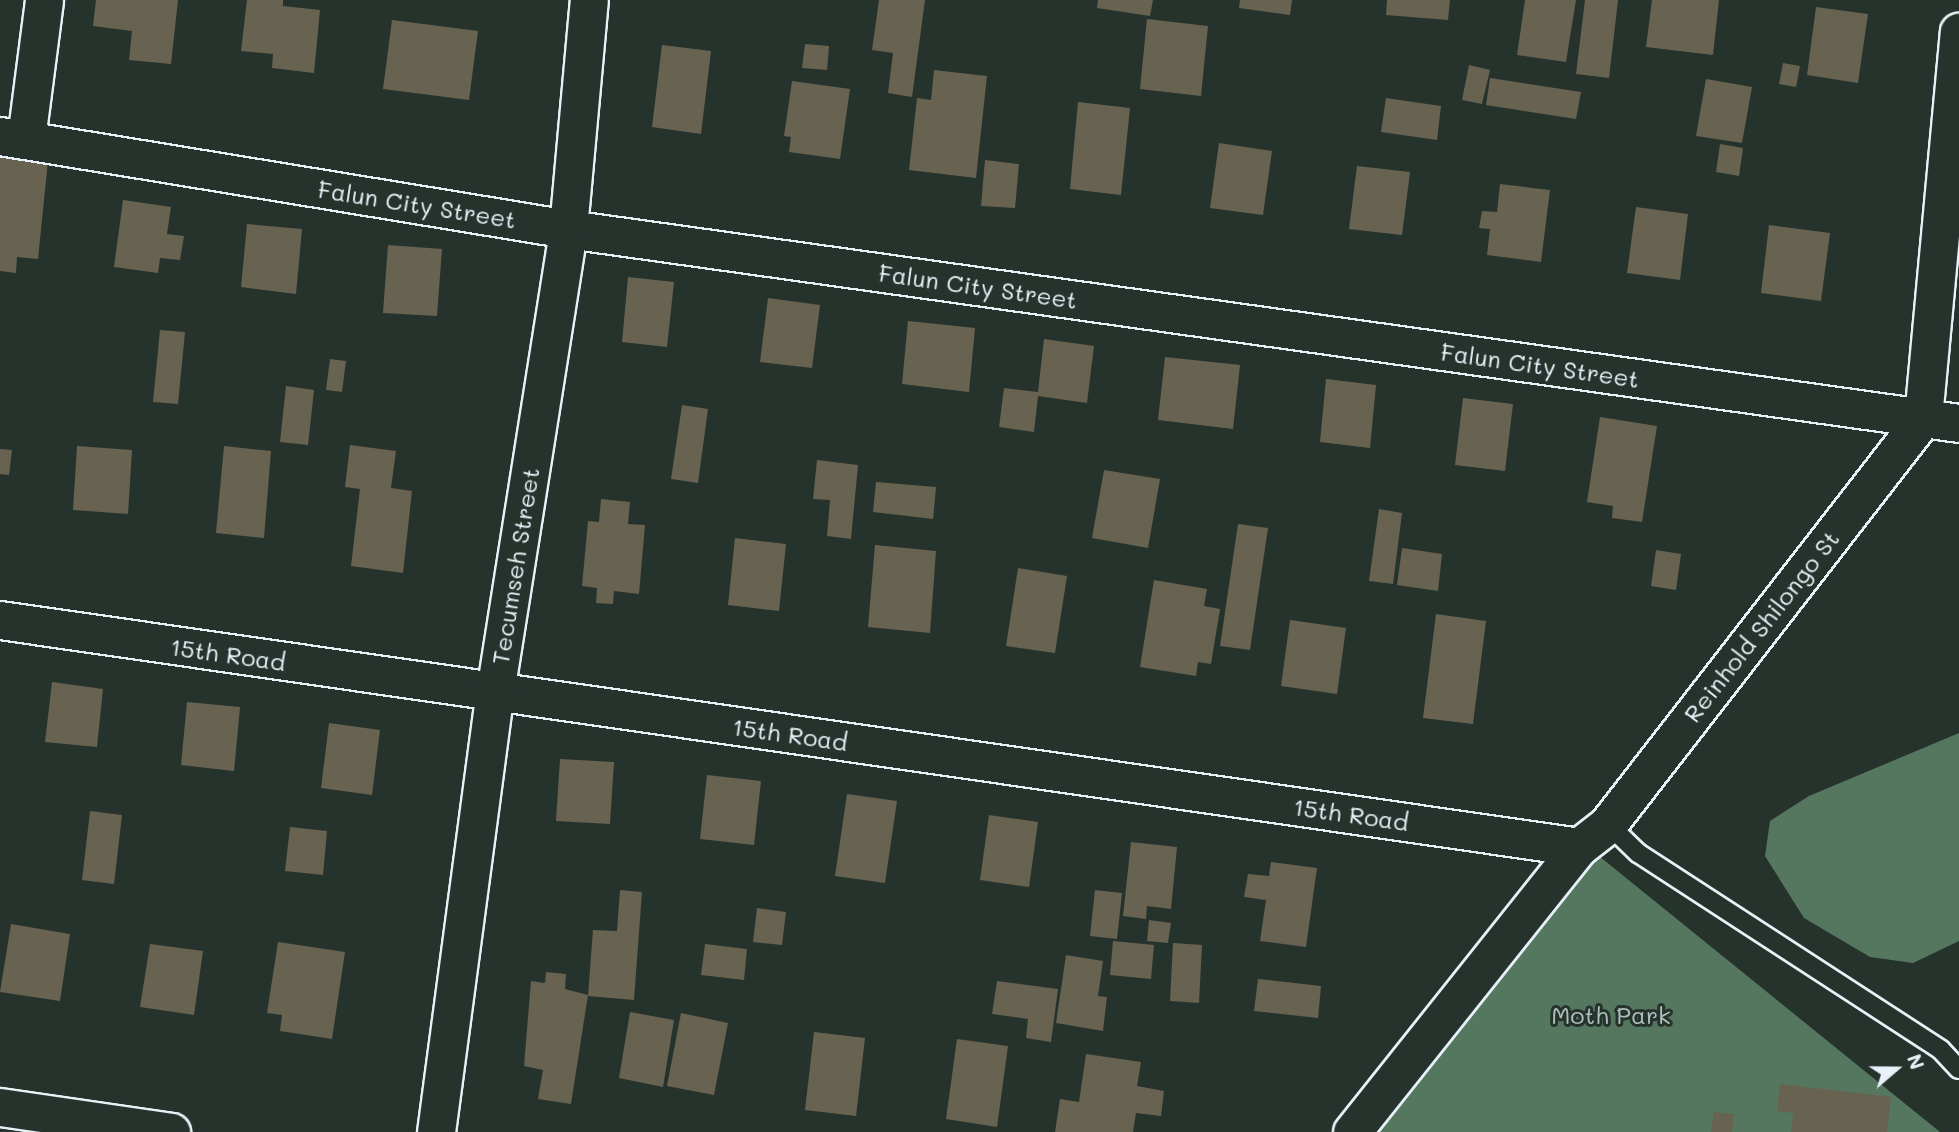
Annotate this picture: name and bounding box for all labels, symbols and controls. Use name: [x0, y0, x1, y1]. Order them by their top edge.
street label: Falun City Street: [316, 174, 518, 234]
street label: Falun City Street: [877, 258, 1079, 314]
street label: Falun City Street: [1439, 337, 1641, 393]
street label: Tecumseh Street: [485, 466, 545, 666]
street label: Reinhold Shilongo St: [1677, 524, 1845, 728]
street label: 15th Road: [168, 632, 288, 676]
street label: 15th Road: [730, 712, 850, 756]
street label: 15th Road: [1291, 792, 1411, 836]
park label: Moth Park: [1551, 1001, 1671, 1029]
north arrow: [1861, 1034, 1931, 1104]
text: N: [1902, 1051, 1930, 1073]

